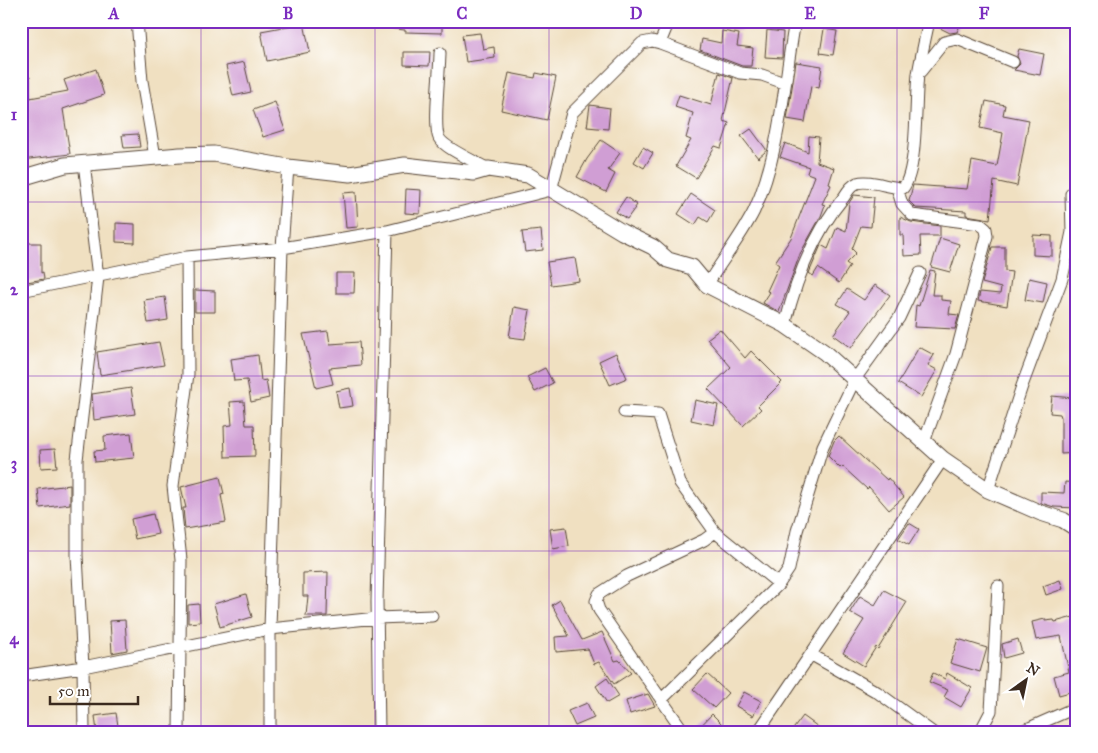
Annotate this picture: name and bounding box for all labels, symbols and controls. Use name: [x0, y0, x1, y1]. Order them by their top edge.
text: A: [108, 4, 120, 23]
text: B: [283, 4, 293, 23]
text: C: [457, 4, 468, 23]
text: D: [630, 4, 643, 23]
text: E: [804, 4, 816, 23]
text: F: [979, 4, 990, 23]
text: 1: [11, 105, 18, 124]
text: 2: [10, 280, 19, 299]
text: 3: [11, 454, 17, 474]
text: 4: [10, 629, 20, 649]
north arrow: [1000, 656, 1050, 706]
text: N: [1023, 659, 1043, 680]
scale bar: [50, 673, 138, 705]
text: 50 m: [58, 682, 90, 700]

